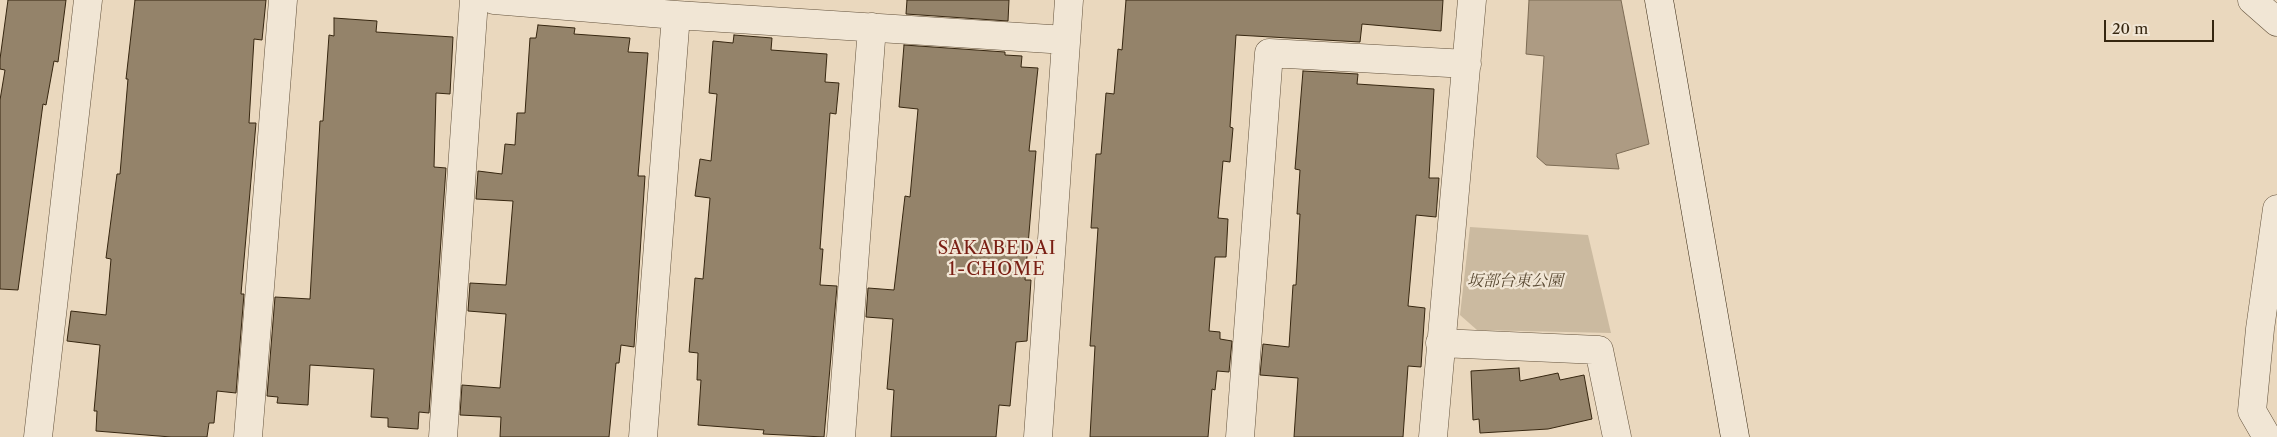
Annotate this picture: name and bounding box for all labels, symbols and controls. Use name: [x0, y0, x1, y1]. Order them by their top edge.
scale bar: [2107, 10, 2217, 42]
text: 20 m: [2112, 19, 2148, 38]
district label: SAKABEDAI 1-CHOME: [936, 238, 1058, 280]
park label: 坂部台東公園: [1467, 271, 1563, 291]

